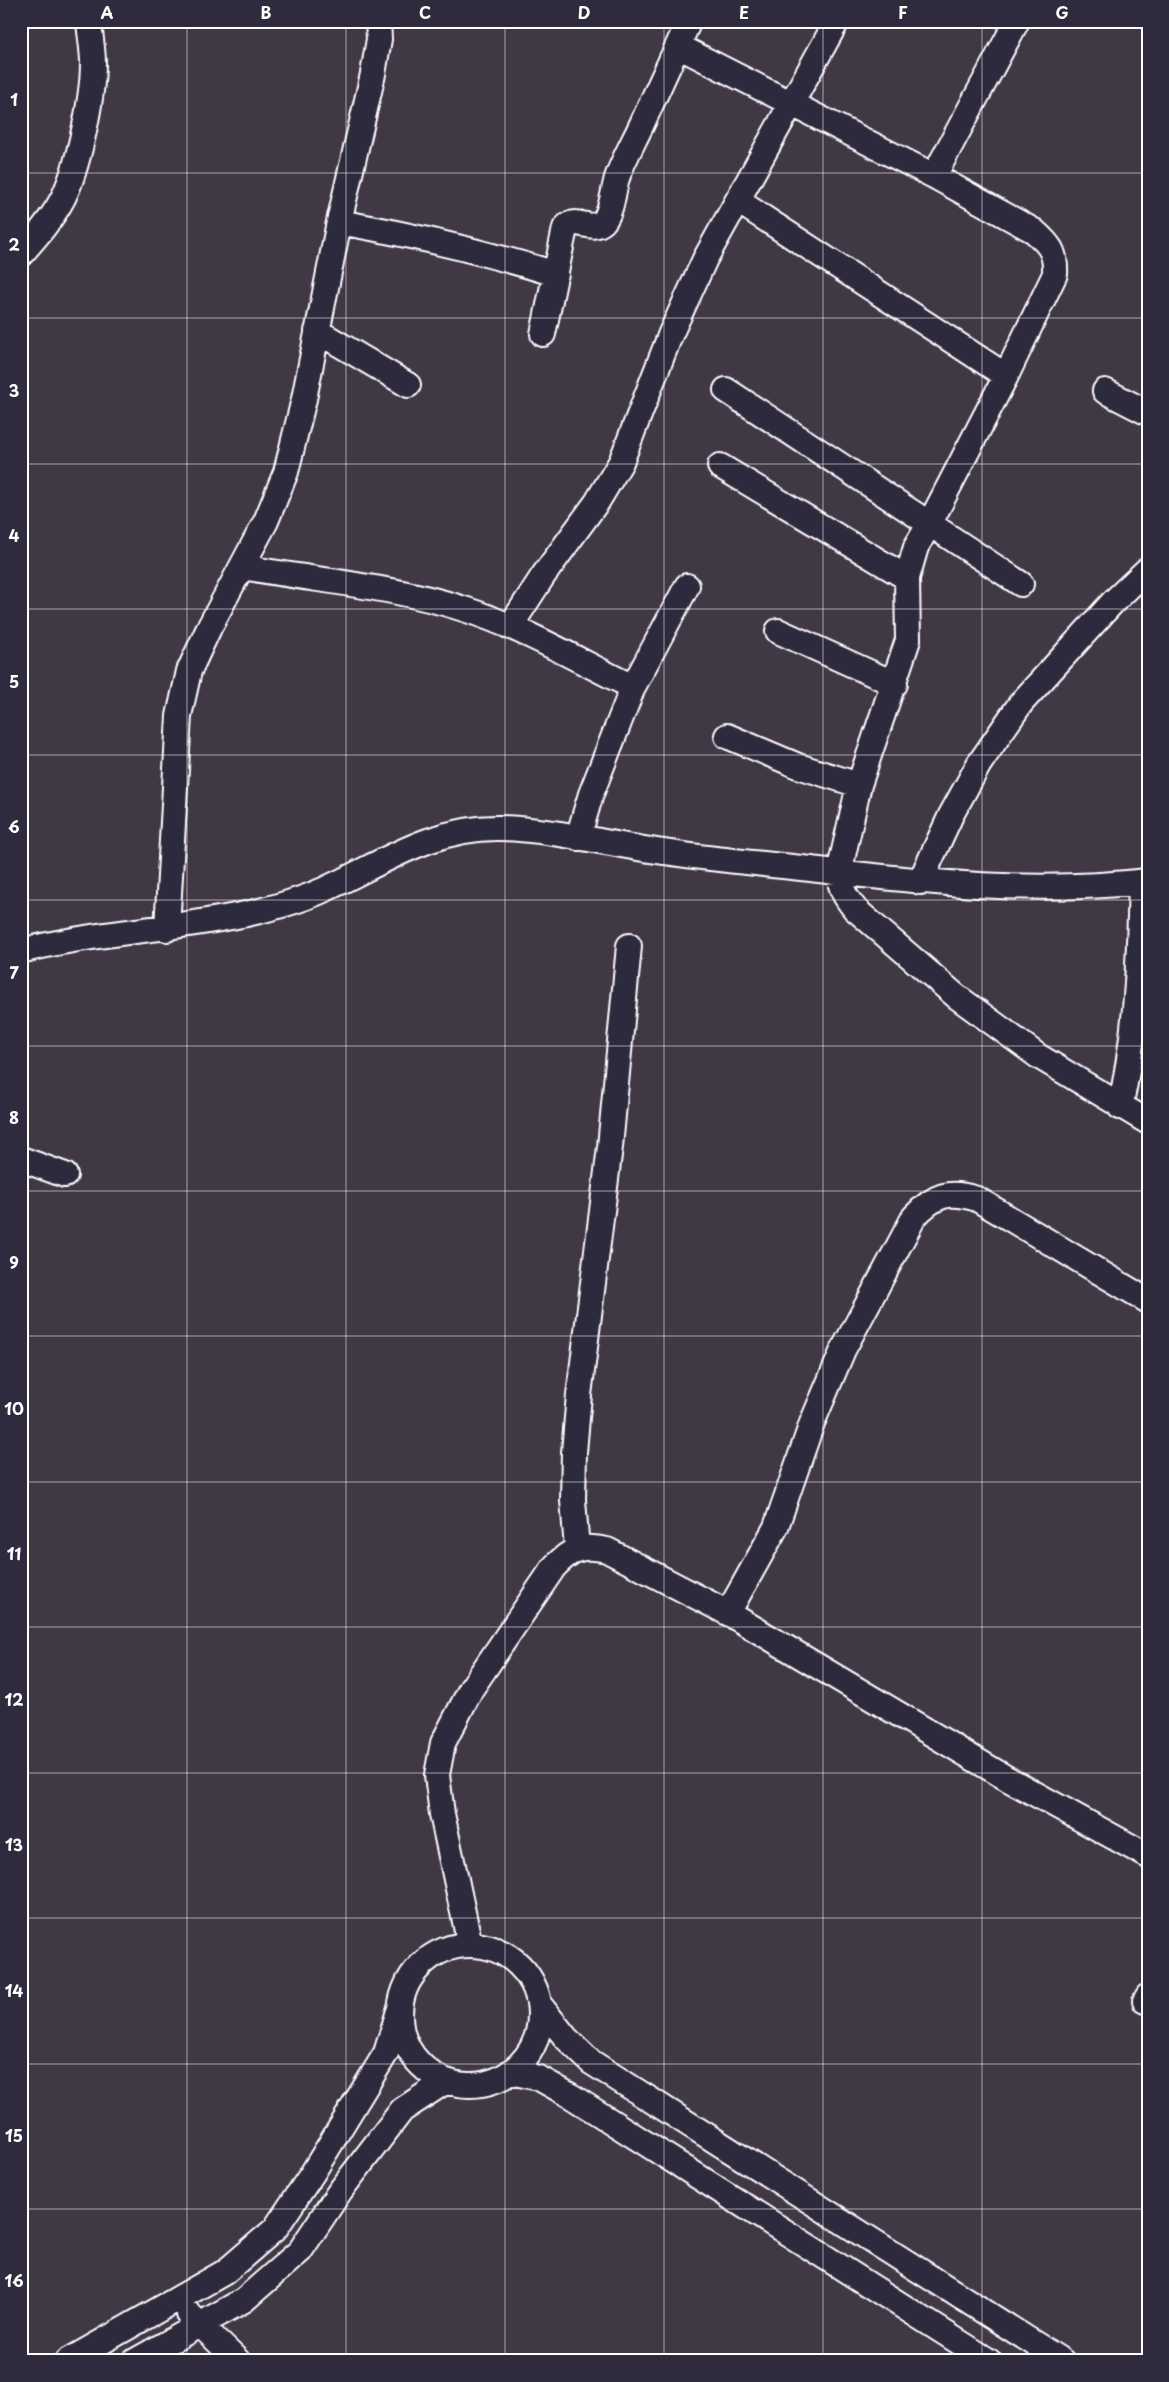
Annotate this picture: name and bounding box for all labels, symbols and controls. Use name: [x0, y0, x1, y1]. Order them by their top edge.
text: A: [101, 0, 114, 24]
text: B: [261, 0, 272, 24]
text: C: [419, 0, 431, 24]
text: D: [578, 0, 590, 24]
text: E: [739, 0, 749, 24]
text: F: [898, 0, 908, 24]
text: G: [1055, 0, 1069, 24]
text: 1: [10, 87, 18, 111]
text: 2: [8, 232, 20, 256]
text: 3: [9, 378, 19, 402]
text: 4: [9, 523, 20, 547]
text: 5: [9, 669, 19, 693]
text: 6: [8, 814, 20, 838]
text: 7: [9, 960, 19, 984]
text: 8: [9, 1105, 19, 1129]
text: 9: [9, 1250, 19, 1274]
text: 10: [4, 1396, 24, 1420]
text: 11: [7, 1541, 21, 1565]
text: 12: [5, 1687, 23, 1711]
text: 13: [5, 1832, 23, 1856]
text: 14: [5, 1978, 23, 2002]
text: 15: [5, 2123, 23, 2147]
text: 16: [5, 2268, 23, 2292]

